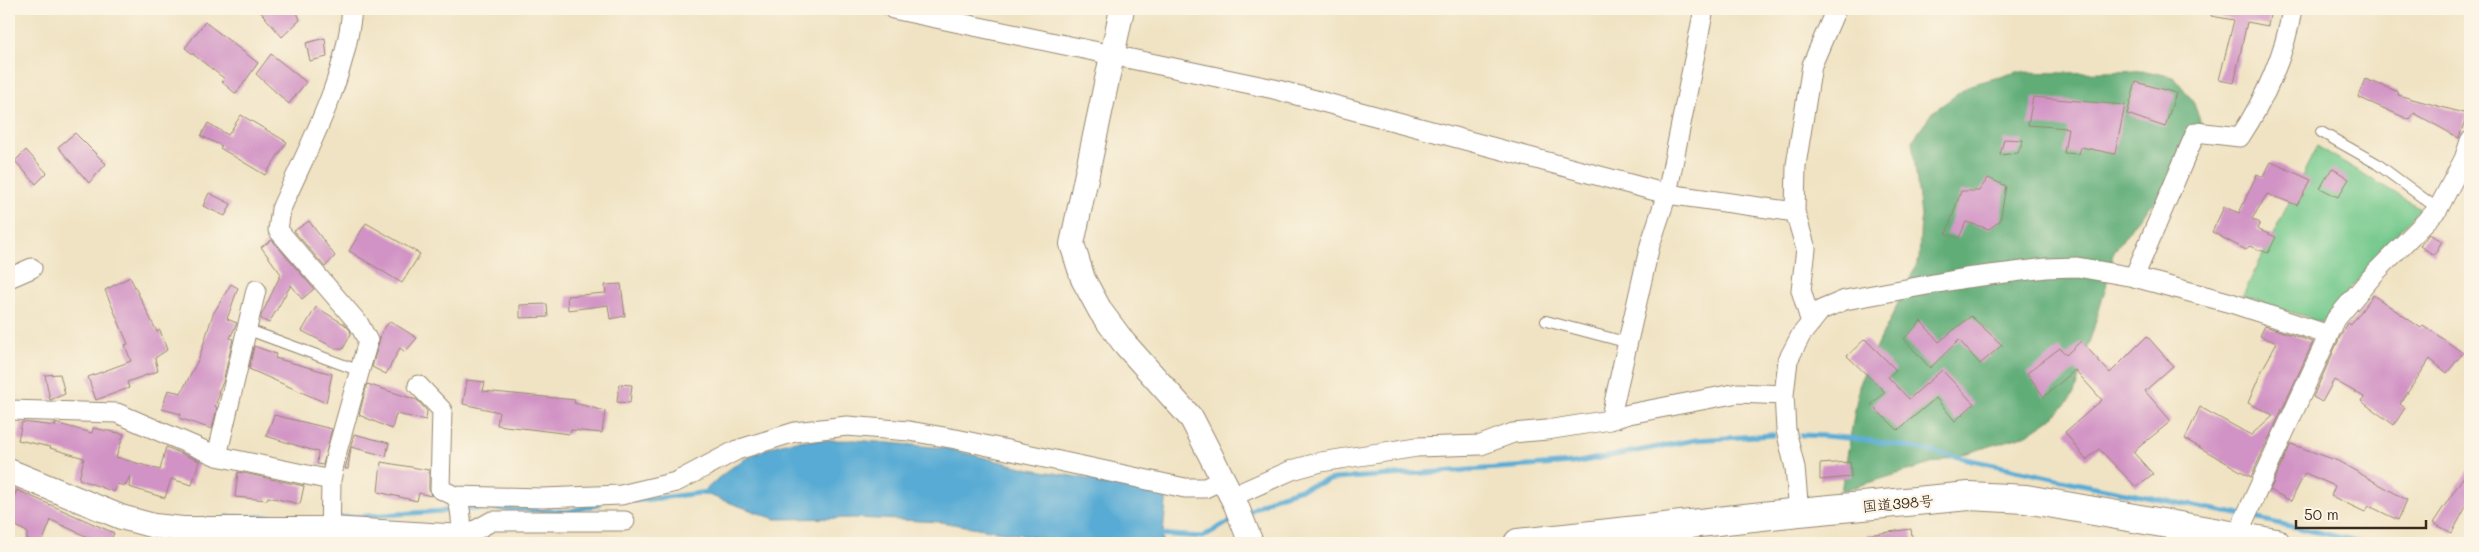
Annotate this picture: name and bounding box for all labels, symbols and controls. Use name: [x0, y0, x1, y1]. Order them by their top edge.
street label: 国道398号: [1861, 490, 1935, 516]
scale bar: [2296, 497, 2426, 529]
text: 50 m: [2304, 504, 2339, 524]

